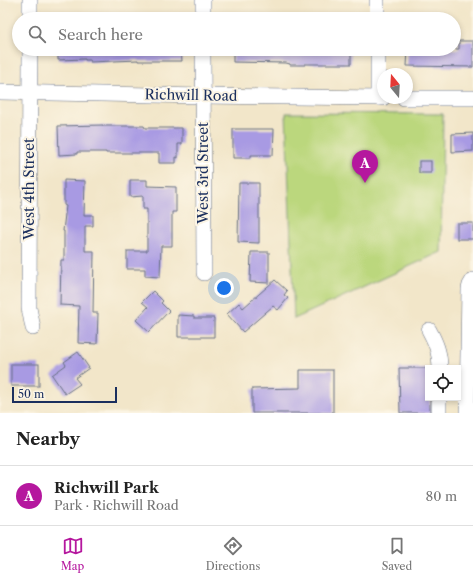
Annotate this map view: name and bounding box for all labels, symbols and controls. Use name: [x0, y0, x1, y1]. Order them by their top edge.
search box: [12, 12, 461, 56]
icon: search: [26, 23, 48, 45]
text: Search here: [58, 25, 143, 44]
north arrow: [377, 68, 413, 104]
street label: Richwill Road: [144, 85, 238, 105]
street label: West 3rd Street: [194, 122, 212, 225]
street label: West 4th Street: [20, 138, 38, 241]
pin: A: [352, 150, 378, 183]
your location: [214, 278, 234, 298]
map controls: [425, 365, 461, 401]
button: locate: [425, 365, 461, 401]
scale bar: [12, 385, 117, 404]
text: 50 m: [18, 387, 44, 401]
text: Nearby: [16, 429, 80, 449]
text: Richwill Park: [54, 478, 159, 497]
text: A: [24, 488, 34, 504]
text: 80 m: [425, 488, 457, 504]
text: Park · Richwill Road: [54, 497, 179, 513]
tab: Map: [61, 535, 84, 573]
tab: Directions: [206, 535, 260, 573]
tab: Saved: [382, 535, 412, 573]

